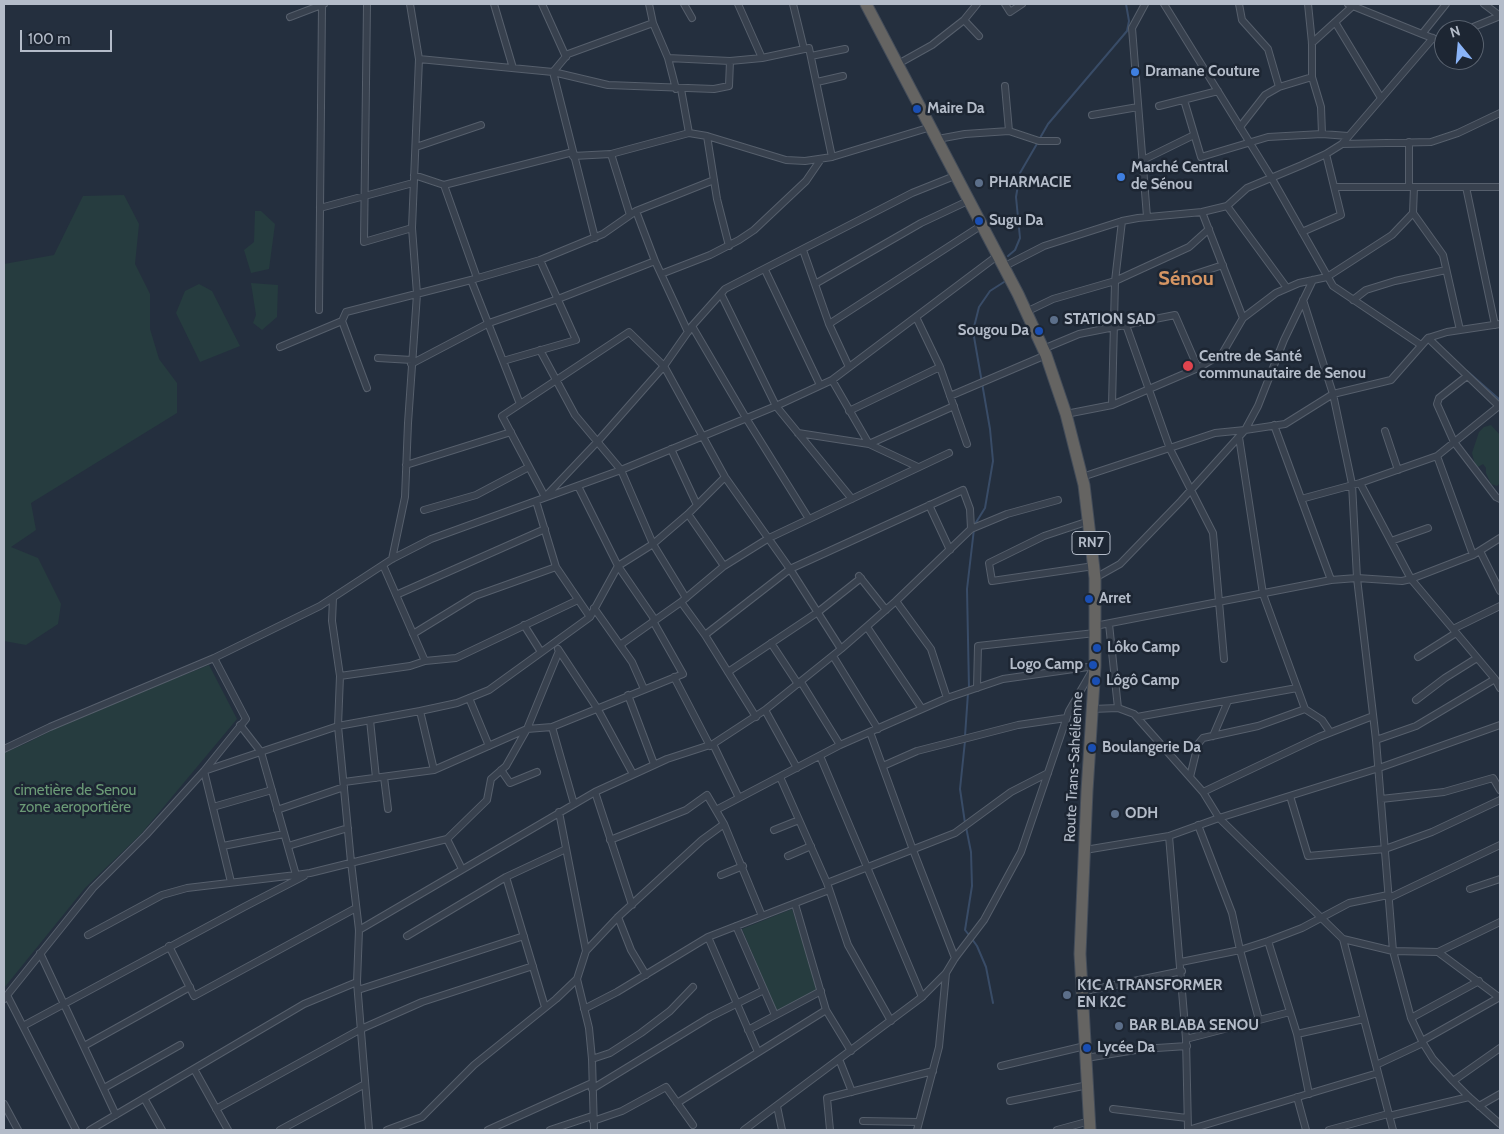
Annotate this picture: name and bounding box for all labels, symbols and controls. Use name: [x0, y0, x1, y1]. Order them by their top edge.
scale bar: [22, 20, 115, 52]
north arrow: [1434, 20, 1484, 70]
text: N: [1448, 22, 1462, 42]
text: 100 m: [28, 30, 70, 48]
place label: Dramane Couture: [1145, 63, 1260, 81]
marker: Dramane Couture: [1129, 66, 1141, 78]
place label: Maire Da: [927, 100, 985, 118]
marker: Maire Da: [911, 103, 923, 115]
place label: Marché Central de Sénou: [1131, 159, 1228, 194]
marker: Marché Central de Sénou: [1115, 171, 1127, 183]
place label: PHARMACIE: [989, 174, 1071, 192]
marker: PHARMACIE: [973, 177, 985, 189]
place label: Sugu Da: [989, 212, 1043, 230]
marker: Sugu Da: [973, 215, 985, 227]
district label: Sénou: [1158, 267, 1214, 291]
place label: STATION SAD: [1064, 311, 1156, 329]
marker: STATION SAD: [1048, 314, 1060, 326]
place label: Sougou Da: [958, 322, 1029, 340]
marker: Sougou Da: [1033, 325, 1045, 337]
place label: Centre de Santé communautaire de Senou: [1199, 348, 1366, 383]
marker: Centre de Santé communautaire de Senou: [1181, 359, 1195, 373]
road number: RN7: [1072, 532, 1110, 554]
place label: Arret: [1099, 590, 1131, 608]
marker: Arret: [1083, 593, 1095, 605]
place label: Lôko Camp: [1107, 639, 1180, 657]
marker: Lôko Camp: [1091, 642, 1103, 654]
place label: Logo Camp: [1009, 656, 1083, 674]
marker: Logo Camp: [1087, 659, 1099, 671]
place label: Lôgô Camp: [1106, 672, 1180, 690]
marker: Lôgô Camp: [1090, 675, 1102, 687]
street label: Route Trans-Sahélienne: [1061, 691, 1087, 843]
place label: Boulangerie Da: [1102, 739, 1201, 757]
marker: Boulangerie Da: [1086, 742, 1098, 754]
park label: cimetière de Senou zone aeroportière: [14, 782, 136, 817]
place label: ODH: [1125, 805, 1158, 823]
marker: ODH: [1109, 808, 1121, 820]
place label: K1C A TRANSFORMER EN K2C: [1077, 977, 1222, 1012]
marker: K1C A TRANSFORMER EN K2C: [1061, 989, 1073, 1001]
place label: BAR BLABA SENOU: [1129, 1017, 1259, 1035]
marker: BAR BLABA SENOU: [1113, 1020, 1125, 1032]
place label: Lycée Da: [1097, 1039, 1155, 1057]
marker: Lycée Da: [1081, 1042, 1093, 1054]

